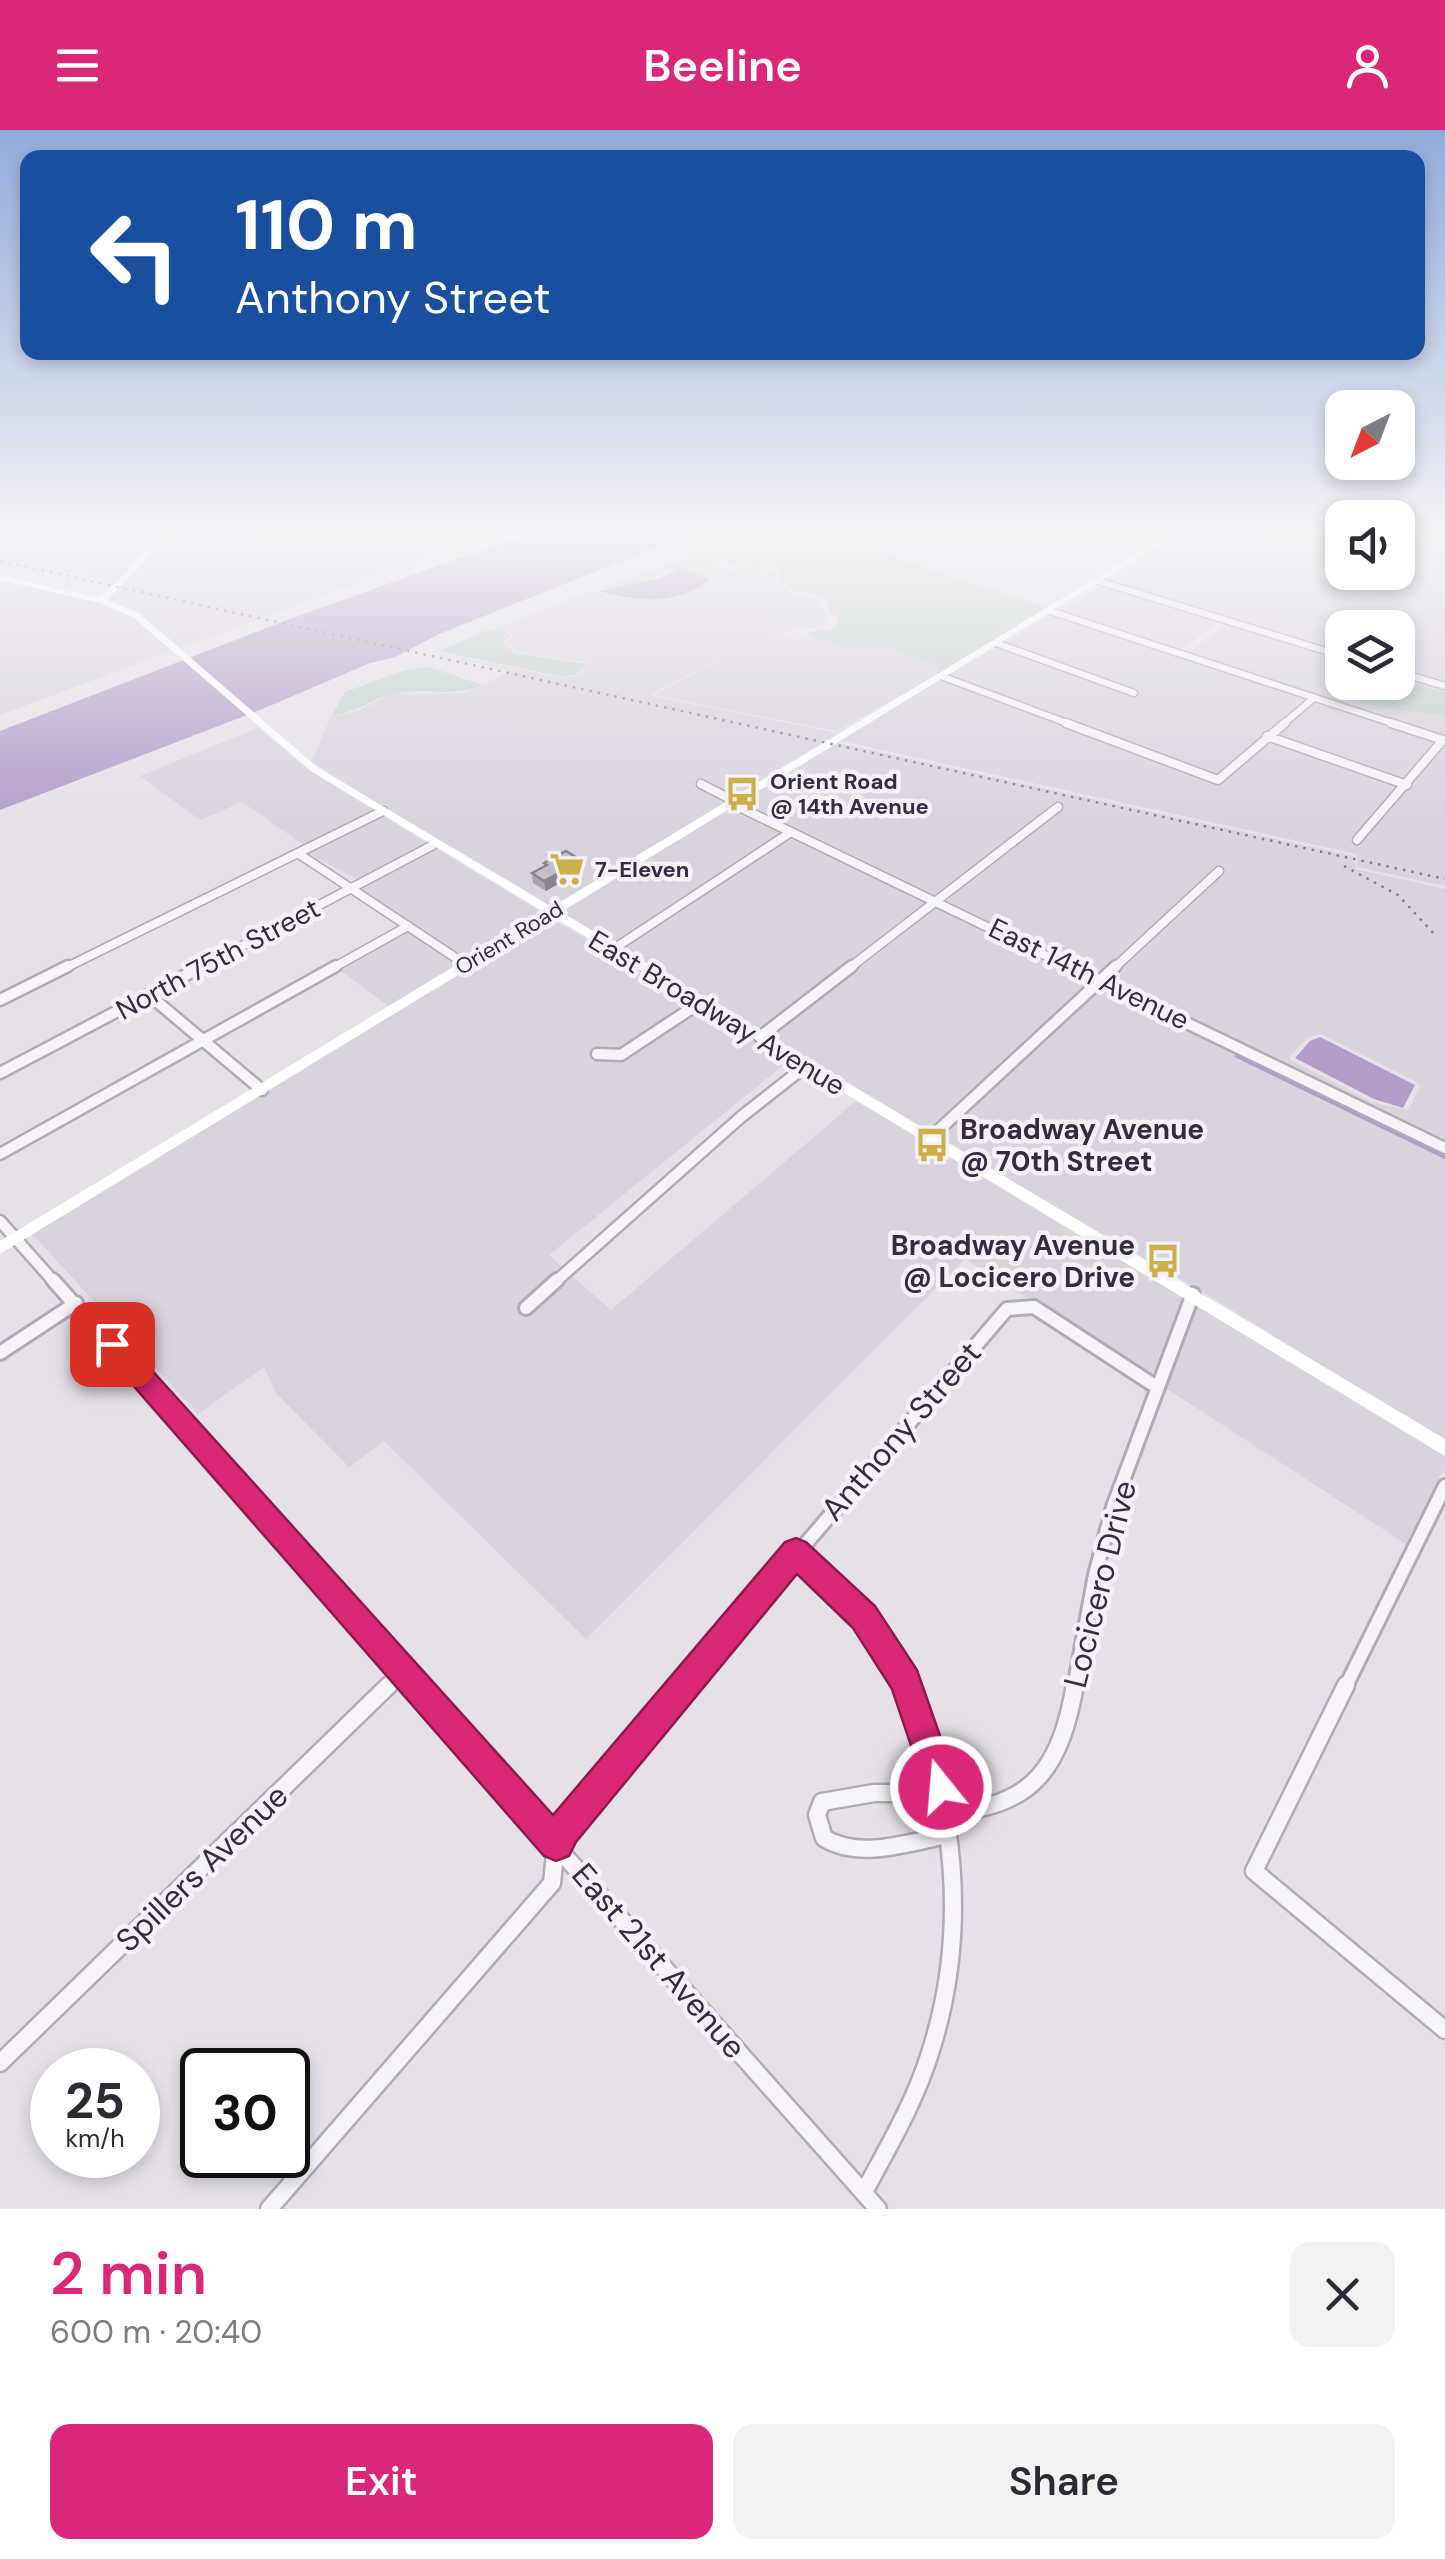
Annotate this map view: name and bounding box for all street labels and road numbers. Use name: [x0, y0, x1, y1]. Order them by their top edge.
street label: North 75th Street: [110, 890, 326, 1028]
street label: Orient Road: [450, 894, 568, 982]
street label: East 14th Avenue: [983, 910, 1195, 1038]
street label: East Broadway Avenue: [582, 922, 852, 1104]
street label: Anthony Street: [812, 1333, 990, 1529]
street label: Locicero Drive: [1054, 1476, 1146, 1692]
street label: Spillers Avenue: [107, 1775, 297, 1961]
street label: East 21st Avenue: [563, 1855, 755, 2067]

